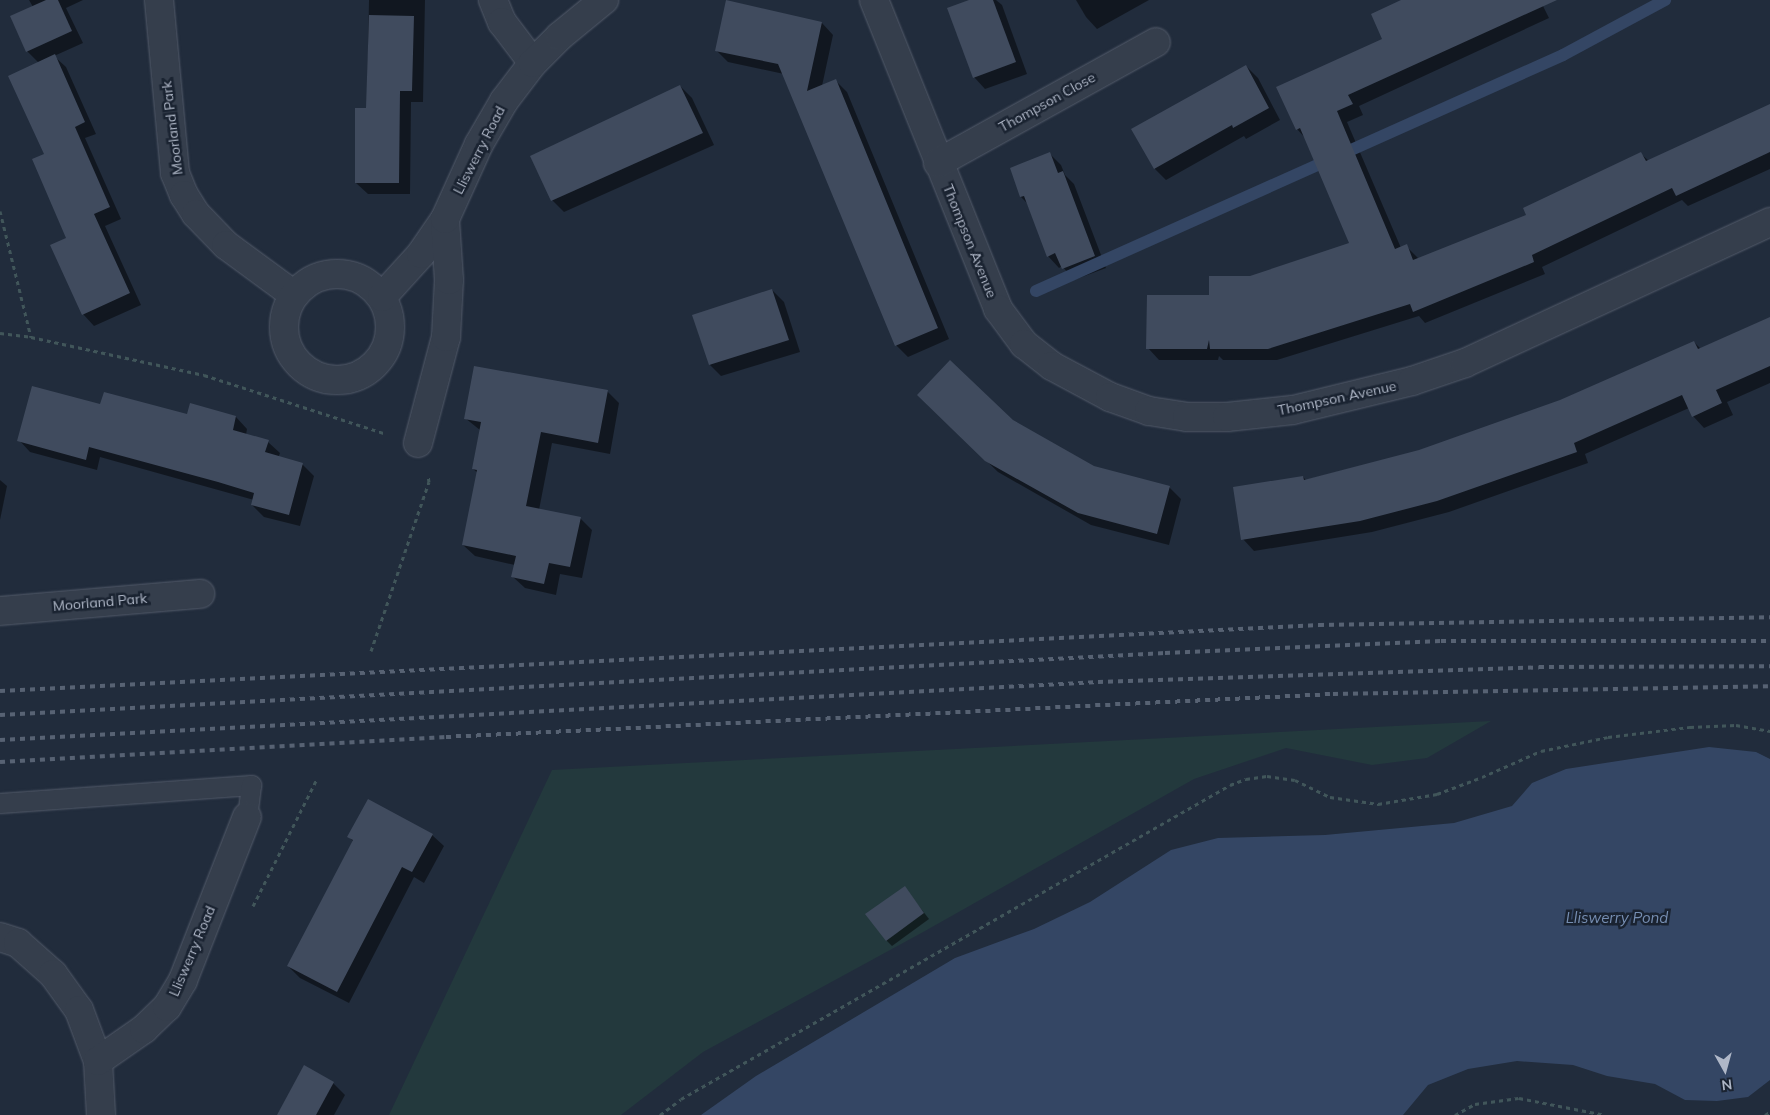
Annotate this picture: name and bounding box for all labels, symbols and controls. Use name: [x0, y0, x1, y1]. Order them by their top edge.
street label: Thompson Close: [996, 69, 1098, 135]
street label: Moorland Park: [158, 80, 186, 176]
street label: Lliswerry Road: [450, 103, 508, 197]
street label: Thompson Avenue: [940, 182, 1000, 300]
street label: Thompson Avenue: [1276, 377, 1398, 419]
street label: Moorland Park: [52, 590, 148, 614]
street label: Lliswerry Road: [165, 903, 219, 999]
water label: Lliswerry Pond: [1566, 909, 1668, 927]
north arrow: [1700, 1045, 1750, 1095]
text: N: [1720, 1075, 1733, 1094]

